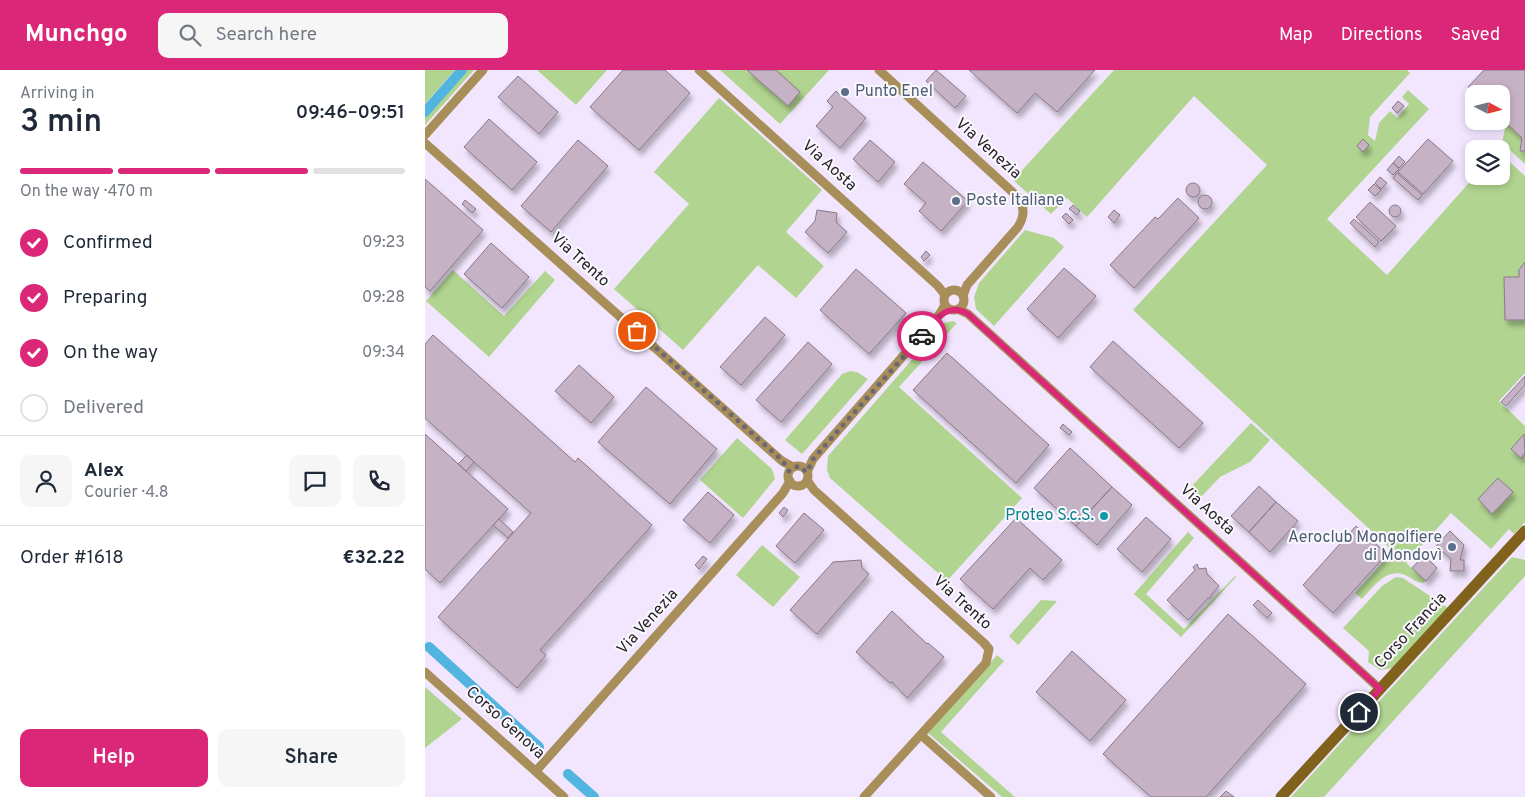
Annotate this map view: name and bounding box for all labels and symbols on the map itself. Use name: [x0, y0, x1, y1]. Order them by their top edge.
place label: Punto Enel: [855, 82, 933, 102]
north arrow: [1465, 85, 1510, 130]
marker: Punto Enel: [839, 86, 851, 98]
street label: Via Venezia: [951, 114, 1025, 184]
street label: Via Aosta: [797, 136, 861, 196]
place label: Poste Italiane: [966, 191, 1064, 211]
marker: Poste Italiane: [950, 195, 962, 207]
street label: Via Trento: [547, 228, 614, 292]
pin: [616, 310, 658, 352]
courier: [897, 311, 947, 361]
street label: Via Aosta: [1175, 480, 1239, 540]
place label: Proteo S.c.S.: [1005, 506, 1094, 526]
marker: Proteo S.c.S.: [1098, 510, 1110, 522]
place label: Aeroclub Mongolfiere di Mondovì: [1288, 528, 1442, 566]
marker: Aeroclub Mongolfiere di Mondovì: [1446, 541, 1458, 553]
street label: Via Trento: [929, 571, 996, 635]
street label: Via Venezia: [613, 585, 683, 659]
street label: Corso Francia: [1370, 589, 1452, 673]
street label: Corso Genova: [461, 682, 549, 764]
pin: [1338, 691, 1380, 733]

